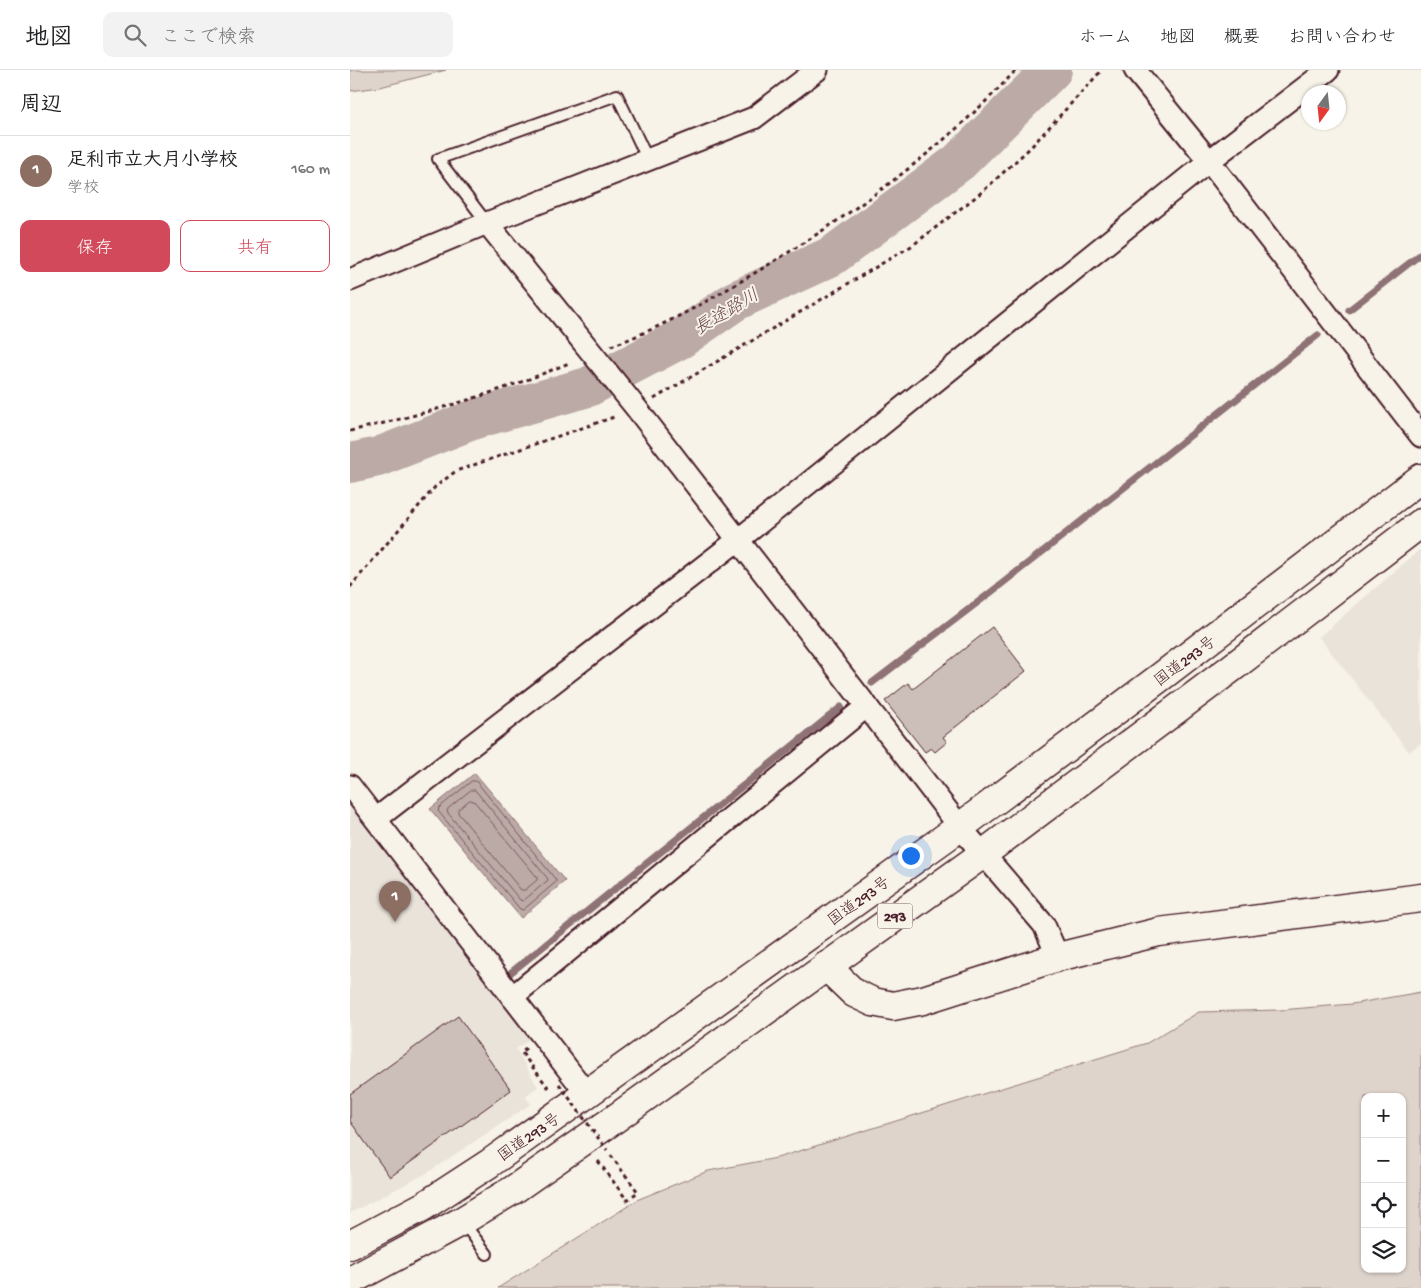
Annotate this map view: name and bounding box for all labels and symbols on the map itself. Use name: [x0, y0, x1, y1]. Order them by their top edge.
north arrow: [1301, 85, 1346, 130]
water label: 長途路川: [691, 285, 764, 341]
street label: 国道293号: [1151, 633, 1221, 692]
your location: [898, 843, 924, 869]
street label: 国道293号: [825, 873, 895, 932]
pin: 1: [379, 881, 411, 922]
road number: 293: [878, 904, 912, 928]
street label: 国道293号: [494, 1110, 565, 1167]

